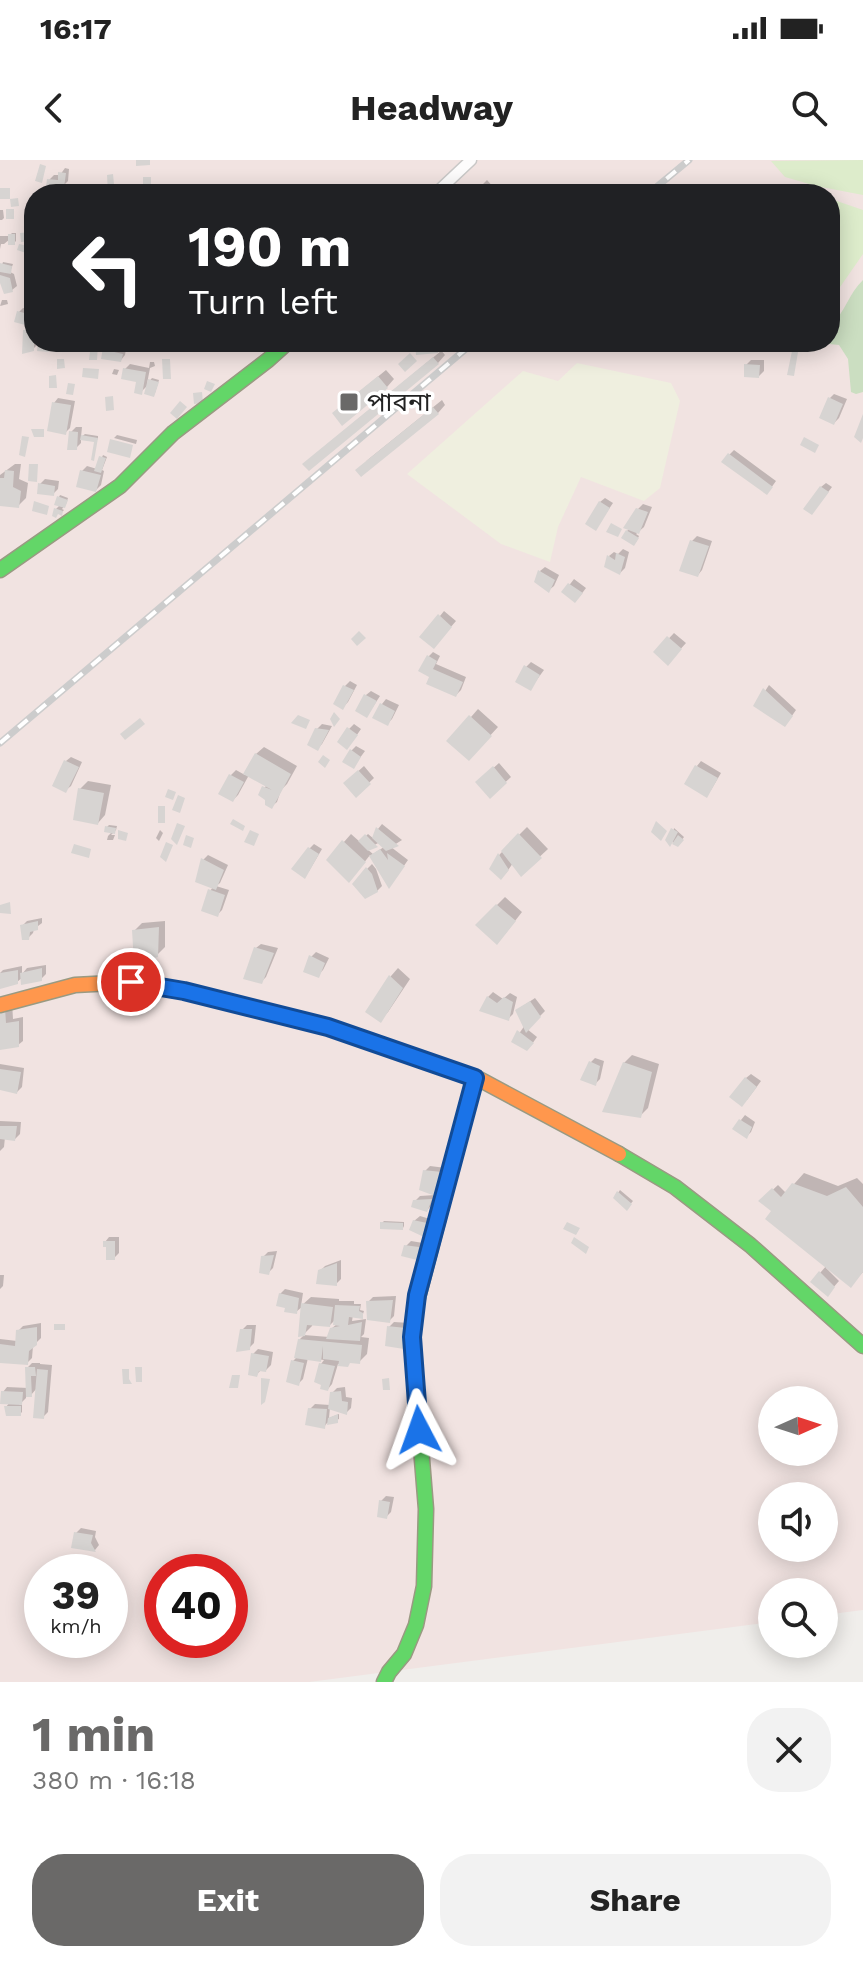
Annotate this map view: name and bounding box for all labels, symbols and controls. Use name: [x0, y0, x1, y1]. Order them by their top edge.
text: 16:17: [40, 11, 112, 46]
icon: back: [32, 86, 76, 130]
icon: search: [787, 86, 831, 130]
text: Headway: [350, 87, 513, 129]
text: 190 m: [188, 214, 351, 280]
icon: left: [56, 216, 160, 320]
text: Turn left: [188, 281, 338, 323]
place label: পাবনা: [367, 387, 432, 417]
marker: পাবনা: [338, 391, 360, 413]
pin: [97, 948, 165, 1016]
icon: arrive: [109, 960, 153, 1004]
north arrow: [758, 1386, 838, 1466]
map controls: [758, 1386, 838, 1658]
position arrow: [377, 1388, 461, 1472]
button: sound: [758, 1482, 838, 1562]
speed limit sign: 40: [144, 1554, 248, 1658]
text: 39: [52, 1572, 100, 1619]
button: search: [758, 1578, 838, 1658]
text: km/h: [50, 1614, 102, 1638]
text: 1 min: [32, 1706, 155, 1763]
button: close: [747, 1708, 831, 1792]
text: 380 m · 16:18: [32, 1765, 196, 1795]
button: Exit: [32, 1854, 424, 1946]
button: Share: [440, 1854, 831, 1946]

